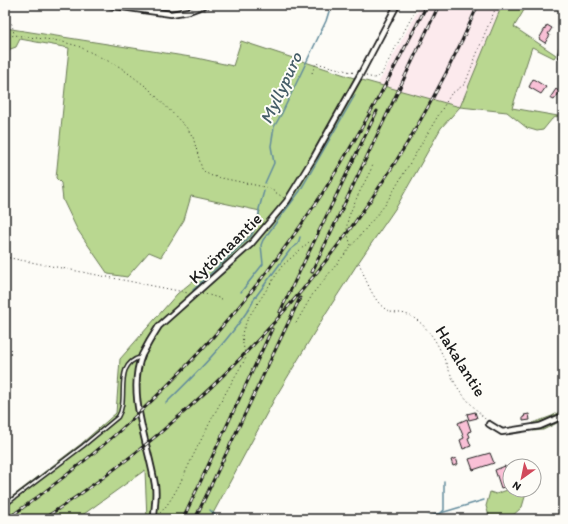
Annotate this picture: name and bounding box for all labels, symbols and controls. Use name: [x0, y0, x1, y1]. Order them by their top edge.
water label: Myllypuro: [255, 48, 307, 127]
street label: Kytömaantie: [184, 208, 266, 288]
street label: Hakalantie: [431, 322, 491, 400]
north arrow: [502, 458, 542, 498]
text: N: [510, 478, 523, 493]

